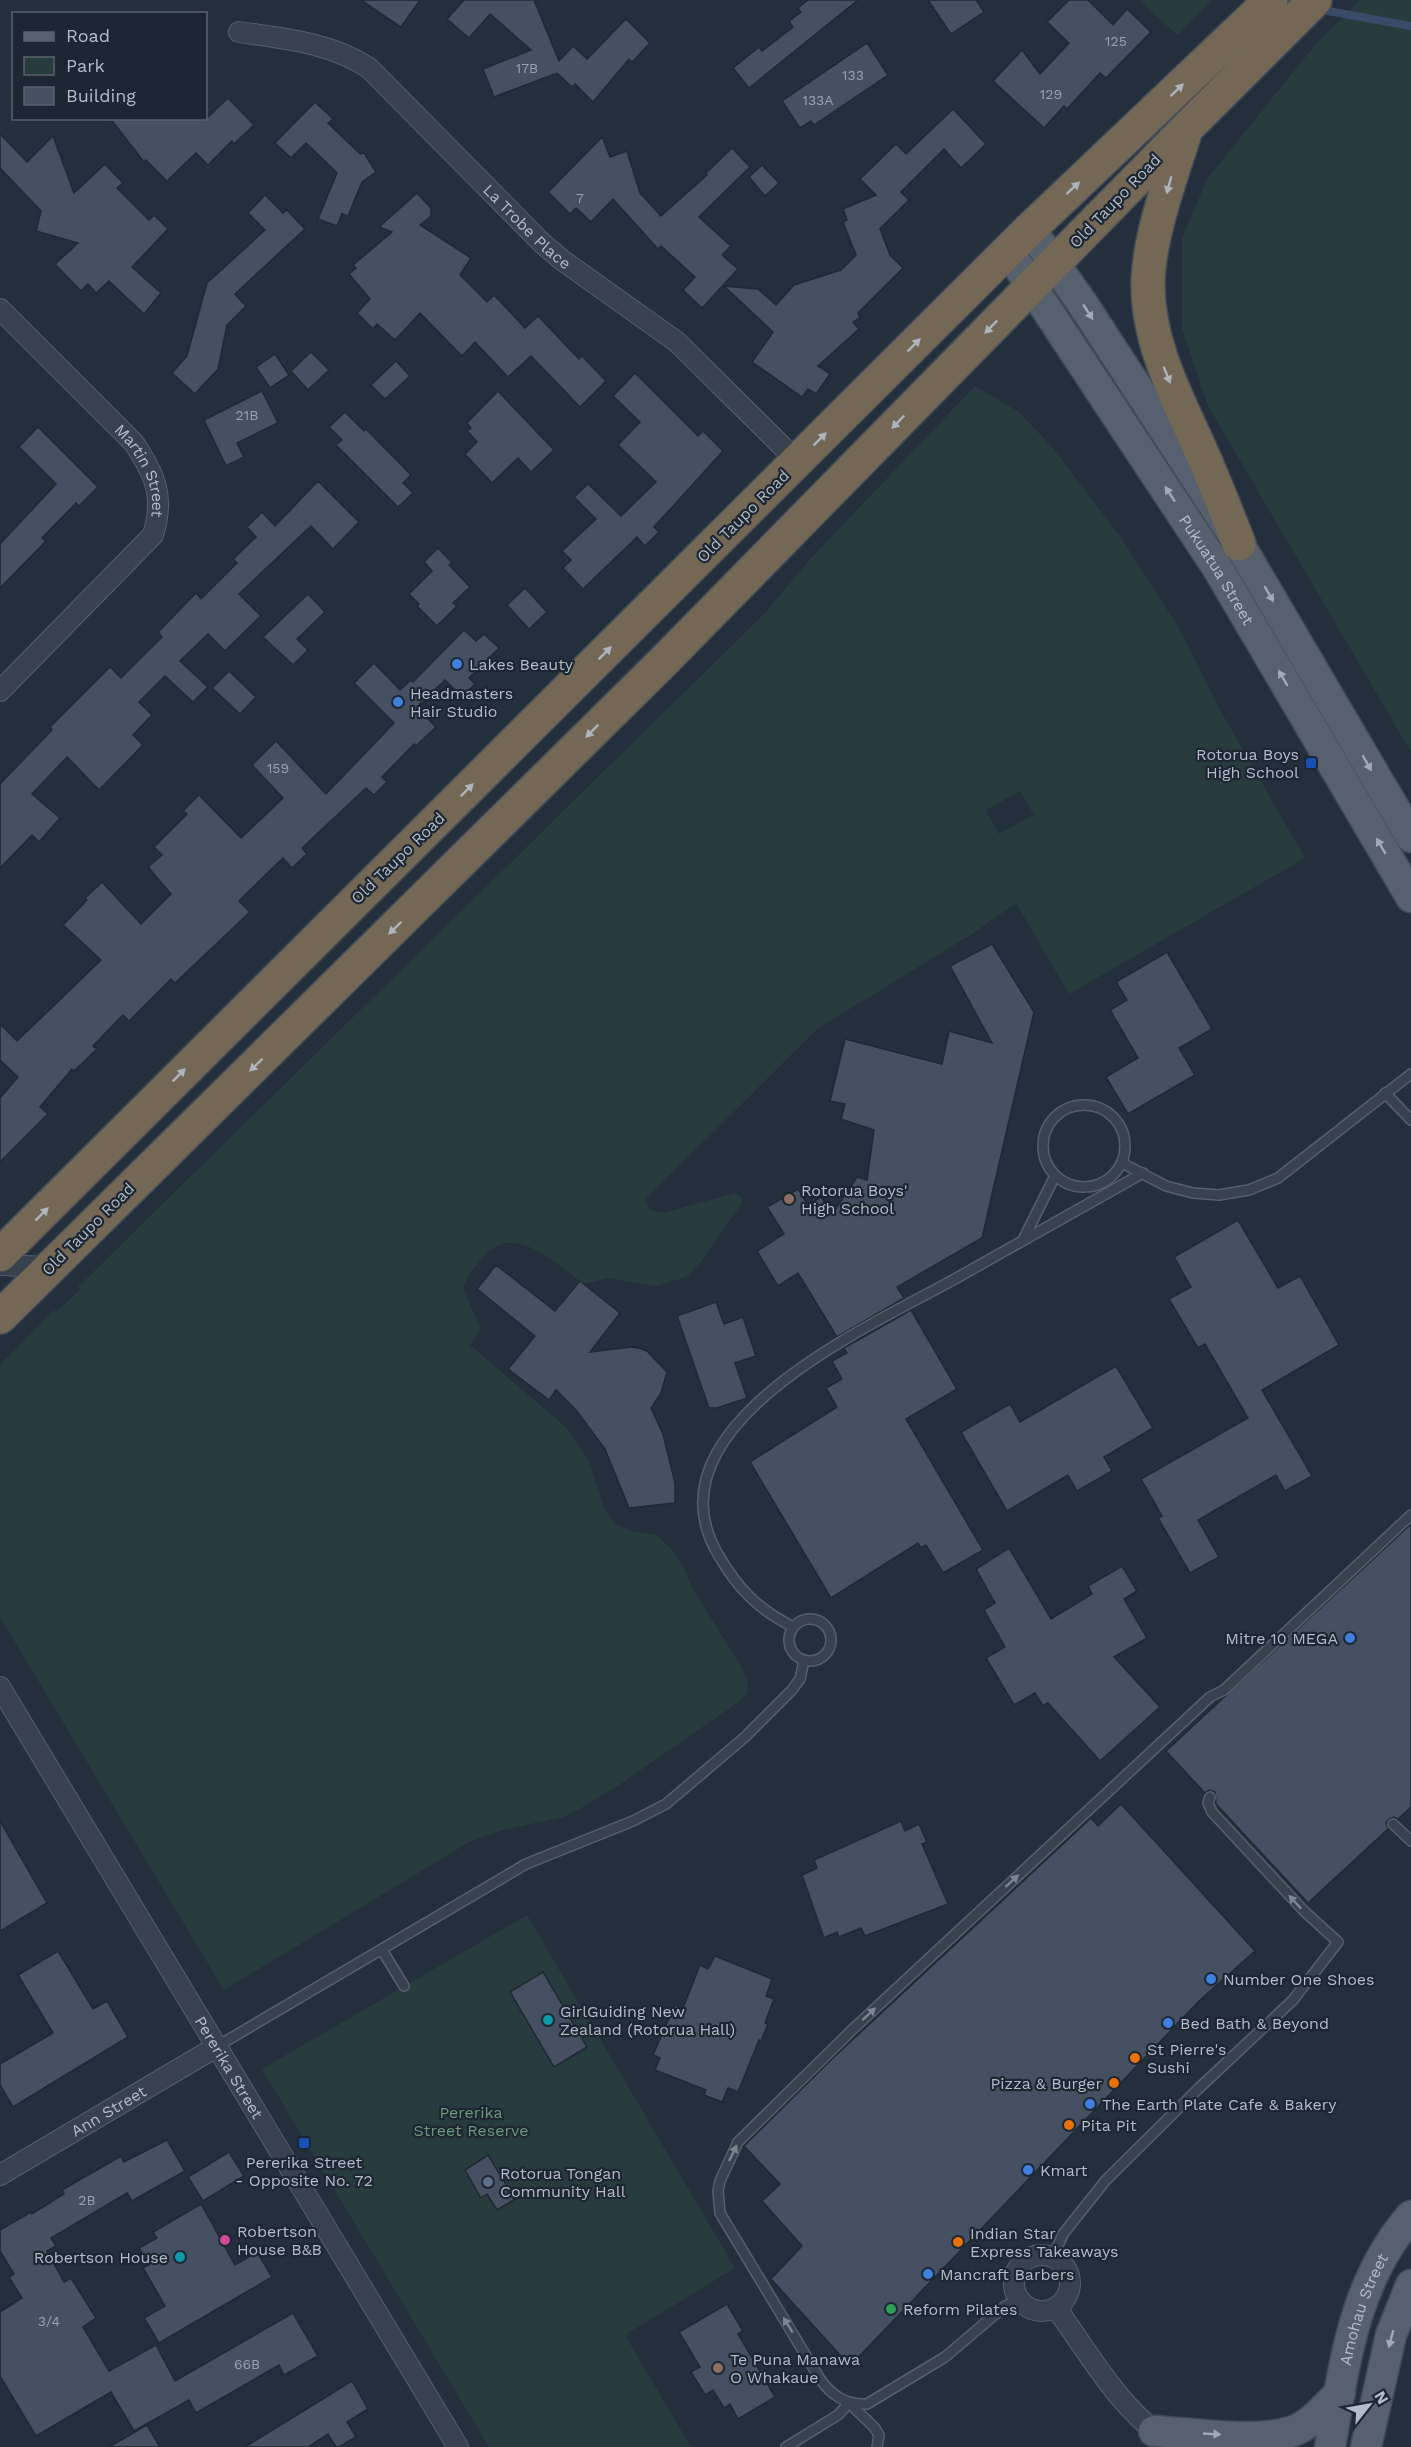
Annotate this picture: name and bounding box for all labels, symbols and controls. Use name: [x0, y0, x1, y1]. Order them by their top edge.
legend: [12, 12, 207, 120]
text: Road: [66, 25, 110, 46]
house number: 125: [1105, 33, 1127, 49]
text: Park: [66, 55, 105, 76]
house number: 17B: [516, 60, 538, 76]
house number: 133: [842, 67, 864, 83]
one-way arrow: [1169, 83, 1184, 97]
text: Building: [66, 85, 136, 106]
house number: 129: [1040, 86, 1062, 102]
house number: 133A: [802, 92, 834, 108]
street label: Old Taupo Road: [1065, 150, 1165, 252]
one-way arrow: [1163, 175, 1173, 194]
street label: La Trobe Place: [479, 180, 575, 273]
one-way arrow: [1065, 182, 1079, 196]
house number: 7: [576, 190, 584, 206]
one-way arrow: [1082, 303, 1093, 320]
one-way arrow: [984, 320, 998, 334]
one-way arrow: [907, 338, 922, 352]
one-way arrow: [1162, 366, 1172, 384]
house number: 21B: [236, 407, 258, 423]
one-way arrow: [892, 415, 906, 429]
street label: Martin Street: [111, 420, 168, 519]
one-way arrow: [813, 433, 827, 447]
street label: Old Taupo Road: [693, 466, 793, 566]
one-way arrow: [1165, 486, 1176, 502]
street label: Pukuatua Street: [1175, 511, 1258, 628]
one-way arrow: [1263, 586, 1273, 603]
one-way arrow: [598, 645, 612, 660]
place label: Lakes Beauty: [469, 655, 574, 674]
marker: Lakes Beauty: [450, 657, 464, 671]
one-way arrow: [1277, 670, 1288, 686]
place label: Headmasters Hair Studio: [410, 684, 513, 721]
marker: Headmasters Hair Studio: [391, 695, 405, 709]
one-way arrow: [586, 724, 600, 738]
place label: Rotorua Boys High School: [1196, 745, 1299, 782]
one-way arrow: [1362, 755, 1373, 771]
marker: Rotorua Boys High School: [1304, 756, 1318, 770]
house number: 159: [267, 760, 289, 776]
one-way arrow: [459, 783, 474, 797]
street label: Old Taupo Road: [347, 808, 449, 908]
one-way arrow: [1376, 838, 1387, 854]
one-way arrow: [388, 921, 402, 935]
one-way arrow: [248, 1058, 263, 1072]
one-way arrow: [172, 1068, 186, 1083]
street label: Old Taupo Road: [38, 1179, 138, 1279]
place label: Rotorua Boys' High School: [801, 1181, 908, 1218]
marker: Rotorua Boys' High School: [782, 1192, 796, 1206]
one-way arrow: [34, 1207, 48, 1221]
place label: Mitre 10 MEGA: [1225, 1629, 1338, 1648]
marker: Mitre 10 MEGA: [1343, 1631, 1357, 1645]
one-way arrow: [1004, 1875, 1019, 1888]
one-way arrow: [1289, 1895, 1303, 1909]
place label: Number One Shoes: [1223, 1970, 1375, 1989]
marker: Number One Shoes: [1204, 1972, 1218, 1986]
place label: GirlGuiding New Zealand (Rotorua Hall): [560, 2002, 735, 2039]
one-way arrow: [861, 2008, 876, 2021]
street label: Pererika Street: [191, 2012, 268, 2122]
marker: GirlGuiding New Zealand (Rotorua Hall): [541, 2013, 555, 2027]
place label: Bed Bath & Beyond: [1180, 2014, 1329, 2033]
marker: Bed Bath & Beyond: [1161, 2016, 1175, 2030]
place label: St Pierre's Sushi: [1147, 2040, 1226, 2077]
marker: St Pierre's Sushi: [1128, 2051, 1142, 2065]
place label: Pizza & Burger: [991, 2074, 1102, 2093]
marker: Pizza & Burger: [1107, 2076, 1121, 2090]
street label: Ann Street: [67, 2081, 150, 2140]
place label: The Earth Plate Cafe & Bakery: [1102, 2095, 1337, 2114]
marker: The Earth Plate Cafe & Bakery: [1083, 2097, 1097, 2111]
park label: Pererika Street Reserve: [414, 2103, 528, 2140]
place label: Pita Pit: [1081, 2116, 1137, 2135]
marker: Pita Pit: [1062, 2118, 1076, 2132]
marker: Pererika Street - Opposite No. 72: [297, 2136, 311, 2150]
one-way arrow: [728, 2144, 737, 2161]
place label: Pererika Street - Opposite No. 72: [235, 2153, 373, 2190]
place label: Kmart: [1040, 2161, 1088, 2180]
marker: Kmart: [1021, 2163, 1035, 2177]
place label: Rotorua Tongan Community Hall: [500, 2164, 626, 2201]
marker: Rotorua Tongan Community Hall: [481, 2175, 495, 2189]
house number: 2B: [78, 2192, 96, 2208]
place label: Robertson House B&B: [237, 2222, 322, 2259]
place label: Indian Star Express Takeaways: [970, 2224, 1118, 2261]
marker: Robertson House B&B: [218, 2233, 232, 2247]
marker: Indian Star Express Takeaways: [951, 2235, 965, 2249]
place label: Robertson House: [34, 2248, 168, 2267]
marker: Robertson House: [173, 2250, 187, 2264]
street label: Amohau Street: [1335, 2250, 1392, 2367]
place label: Mancraft Barbers: [940, 2265, 1074, 2284]
marker: Mancraft Barbers: [921, 2267, 935, 2281]
place label: Reform Pilates: [903, 2300, 1017, 2319]
marker: Reform Pilates: [884, 2302, 898, 2316]
house number: 3/4: [38, 2313, 60, 2329]
one-way arrow: [783, 2316, 793, 2333]
one-way arrow: [1385, 2330, 1395, 2348]
place label: Te Puna Manawa O Whakaue: [730, 2350, 860, 2387]
house number: 66B: [234, 2356, 260, 2372]
marker: Te Puna Manawa O Whakaue: [711, 2361, 725, 2375]
north arrow: [1339, 2375, 1399, 2435]
text: N: [1370, 2388, 1393, 2408]
one-way arrow: [1203, 2430, 1222, 2439]

